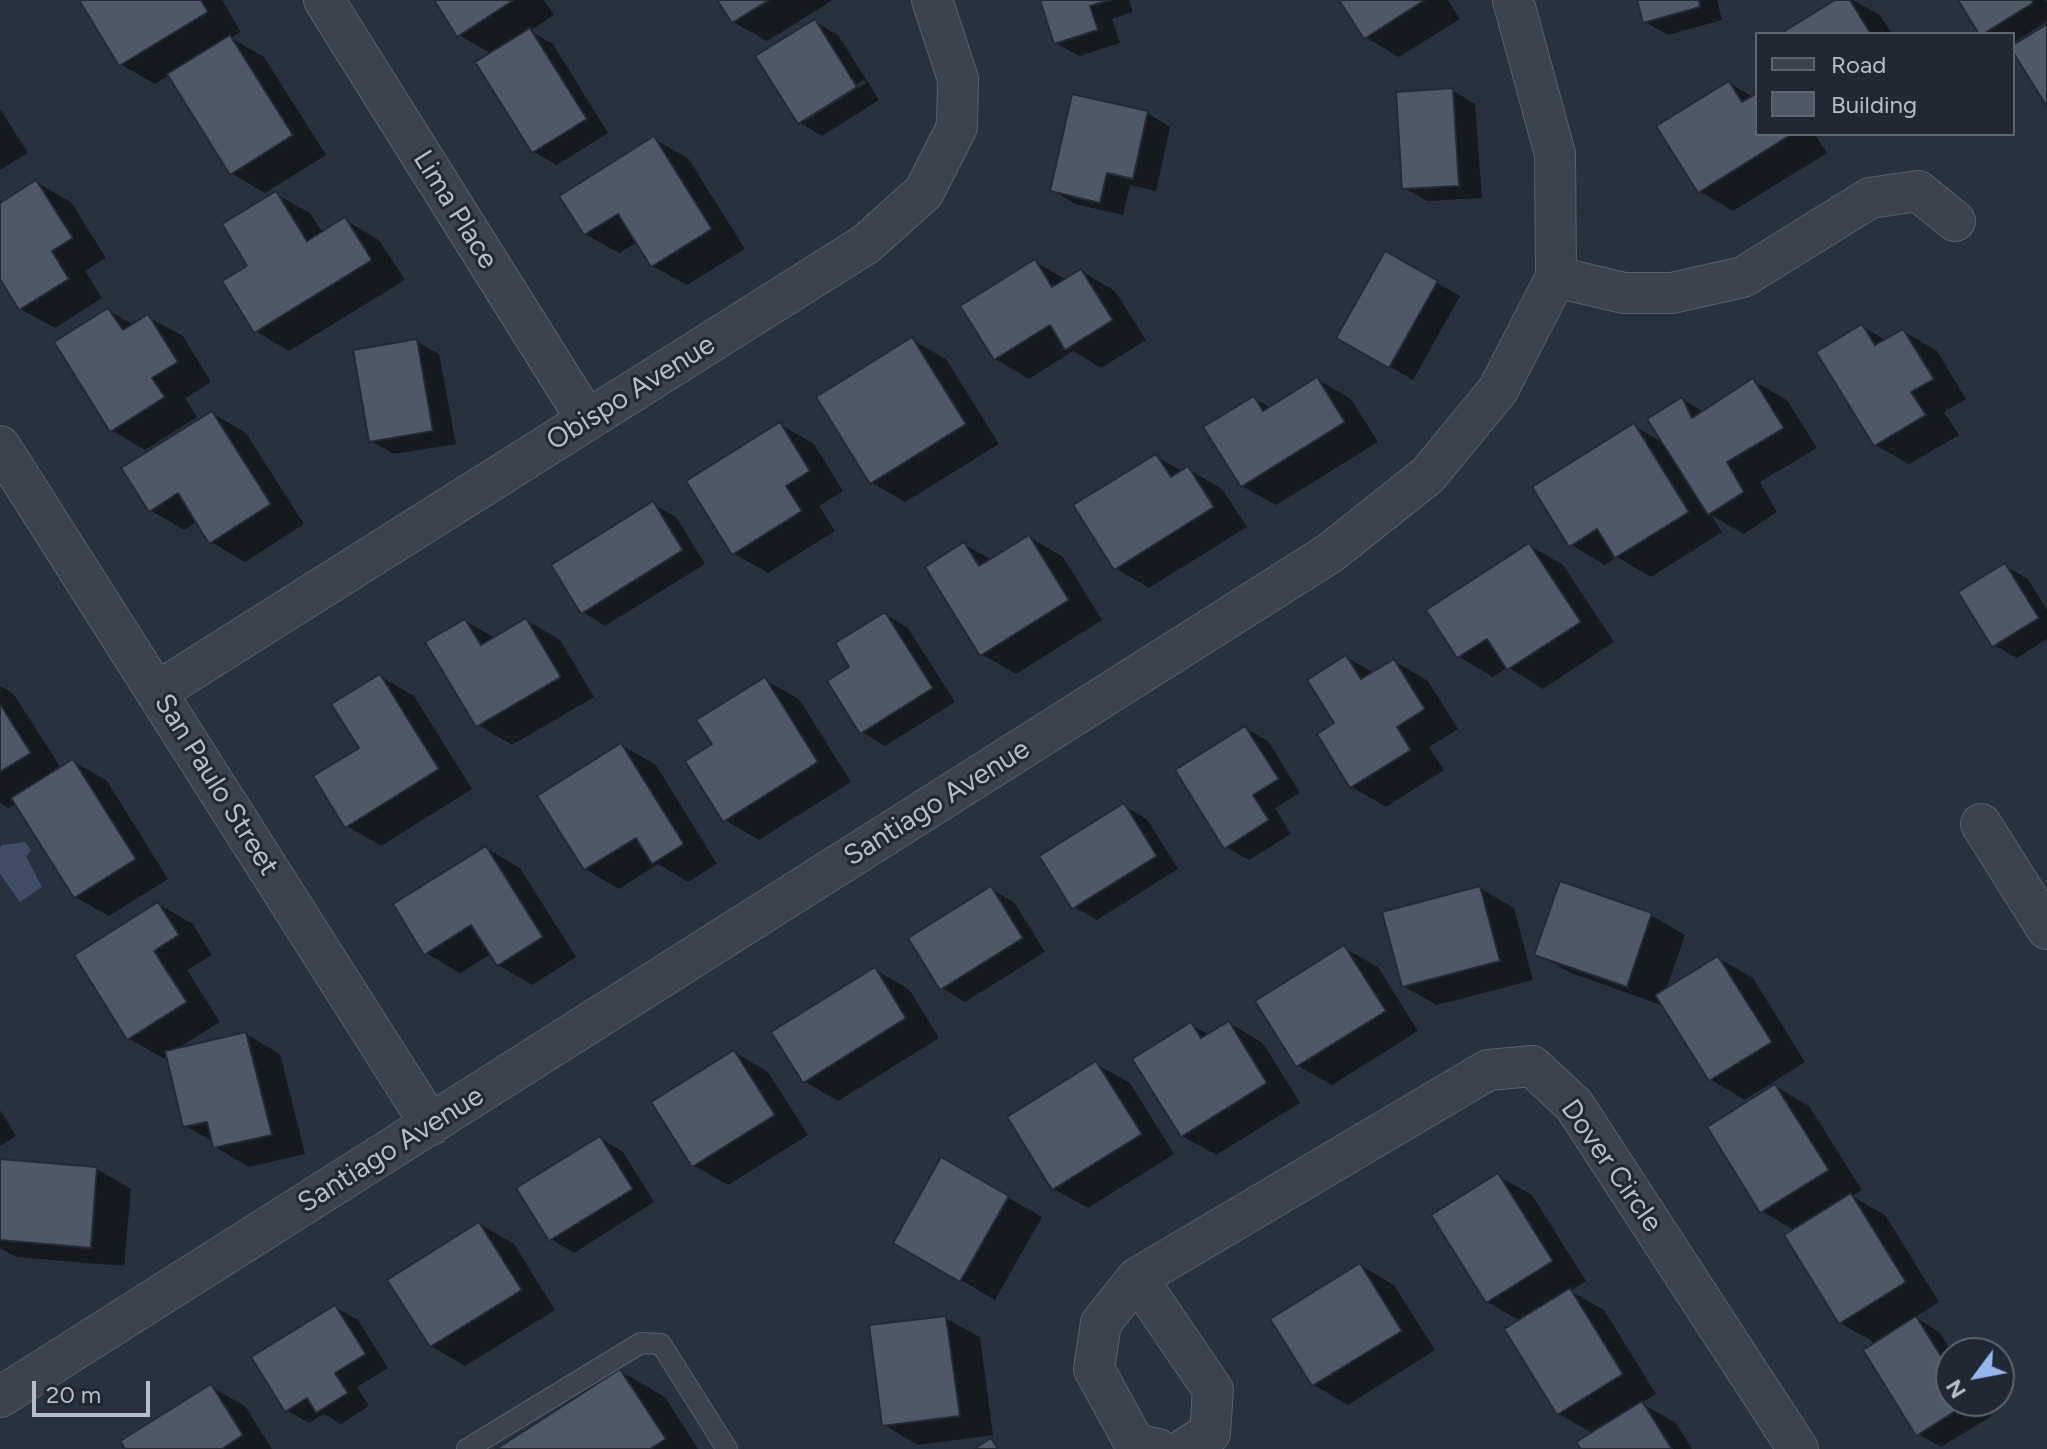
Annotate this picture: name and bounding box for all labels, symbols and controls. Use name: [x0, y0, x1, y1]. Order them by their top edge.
legend: [1755, 32, 2015, 136]
text: Road: [1831, 50, 1886, 79]
text: Building: [1831, 90, 1917, 119]
street label: Lima Place: [405, 145, 505, 275]
street label: Obispo Avenue: [541, 328, 721, 458]
street label: San Paulo Street: [147, 688, 285, 882]
street label: Santiago Avenue: [838, 732, 1036, 874]
street label: Santiago Avenue: [292, 1079, 490, 1221]
street label: Dover Circle: [1553, 1093, 1669, 1239]
north arrow: [1935, 1337, 2015, 1417]
scale bar: [36, 1365, 154, 1415]
text: N: [1940, 1375, 1972, 1403]
text: 20 m: [46, 1380, 101, 1409]

